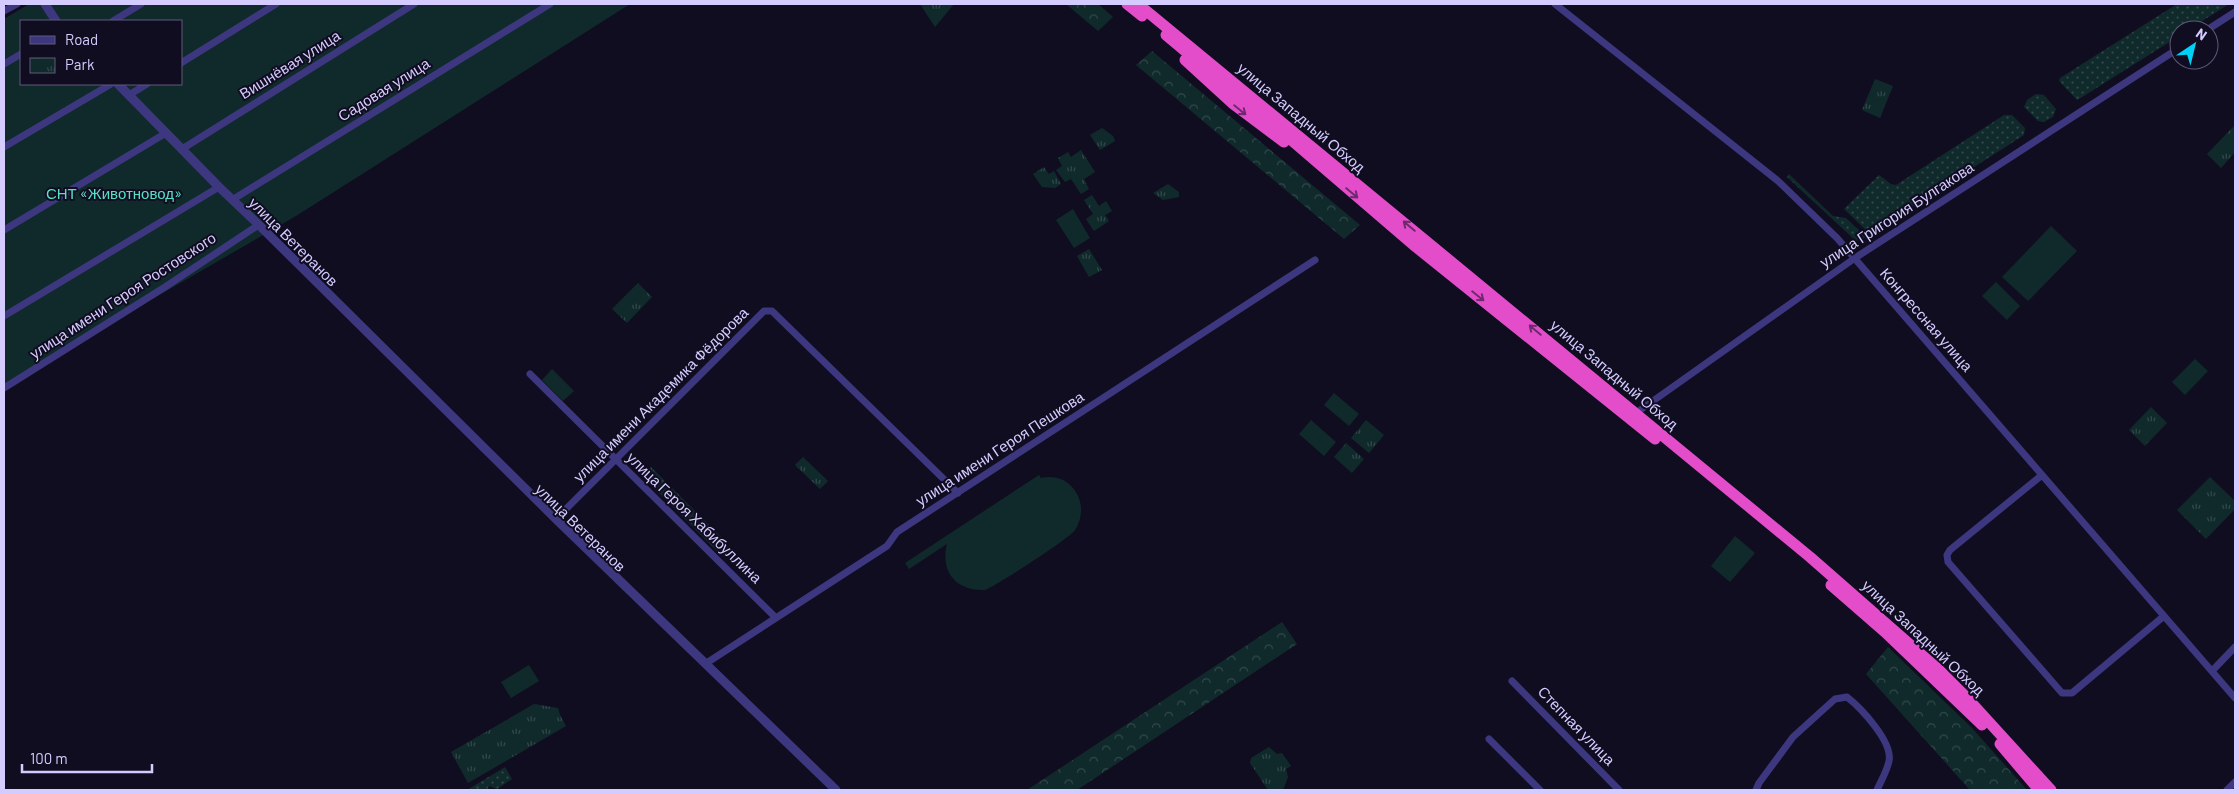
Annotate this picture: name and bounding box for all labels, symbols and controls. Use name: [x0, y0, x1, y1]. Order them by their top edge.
legend: [20, 20, 182, 85]
north arrow: [2169, 20, 2219, 70]
text: N: [2193, 24, 2210, 44]
street label: Вишнёвая улица: [236, 26, 344, 102]
text: Road: [65, 30, 98, 48]
street label: Садовая улица: [334, 53, 433, 125]
text: Park: [65, 55, 95, 73]
street label: улица Западный Обход: [1234, 59, 1369, 176]
one-way arrow: [1234, 104, 1247, 116]
street label: улица Григория Булгакова: [1816, 157, 1977, 271]
park label: СНТ «Животновод»: [46, 184, 182, 202]
one-way arrow: [1346, 187, 1359, 198]
street label: улица Ветеранов: [245, 193, 342, 290]
one-way arrow: [1403, 221, 1416, 232]
street label: улица имени Героя Ростовского: [26, 228, 219, 362]
street label: Конгрессная улица: [1877, 264, 1977, 375]
one-way arrow: [1471, 290, 1484, 301]
street label: улица имени Академика Фёдорова: [569, 303, 752, 485]
street label: улица Западный Обход: [1547, 316, 1682, 433]
one-way arrow: [1528, 324, 1541, 335]
street label: улица имени Героя Пешкова: [912, 387, 1087, 509]
street label: улица Героя Хабибуллина: [623, 448, 766, 587]
street label: улица Ветеранов: [532, 480, 630, 575]
street label: улица Западный Обход: [1859, 576, 1989, 699]
street label: Степная улица: [1534, 682, 1619, 769]
scale bar: [22, 742, 152, 774]
text: 100 m: [30, 749, 68, 767]

